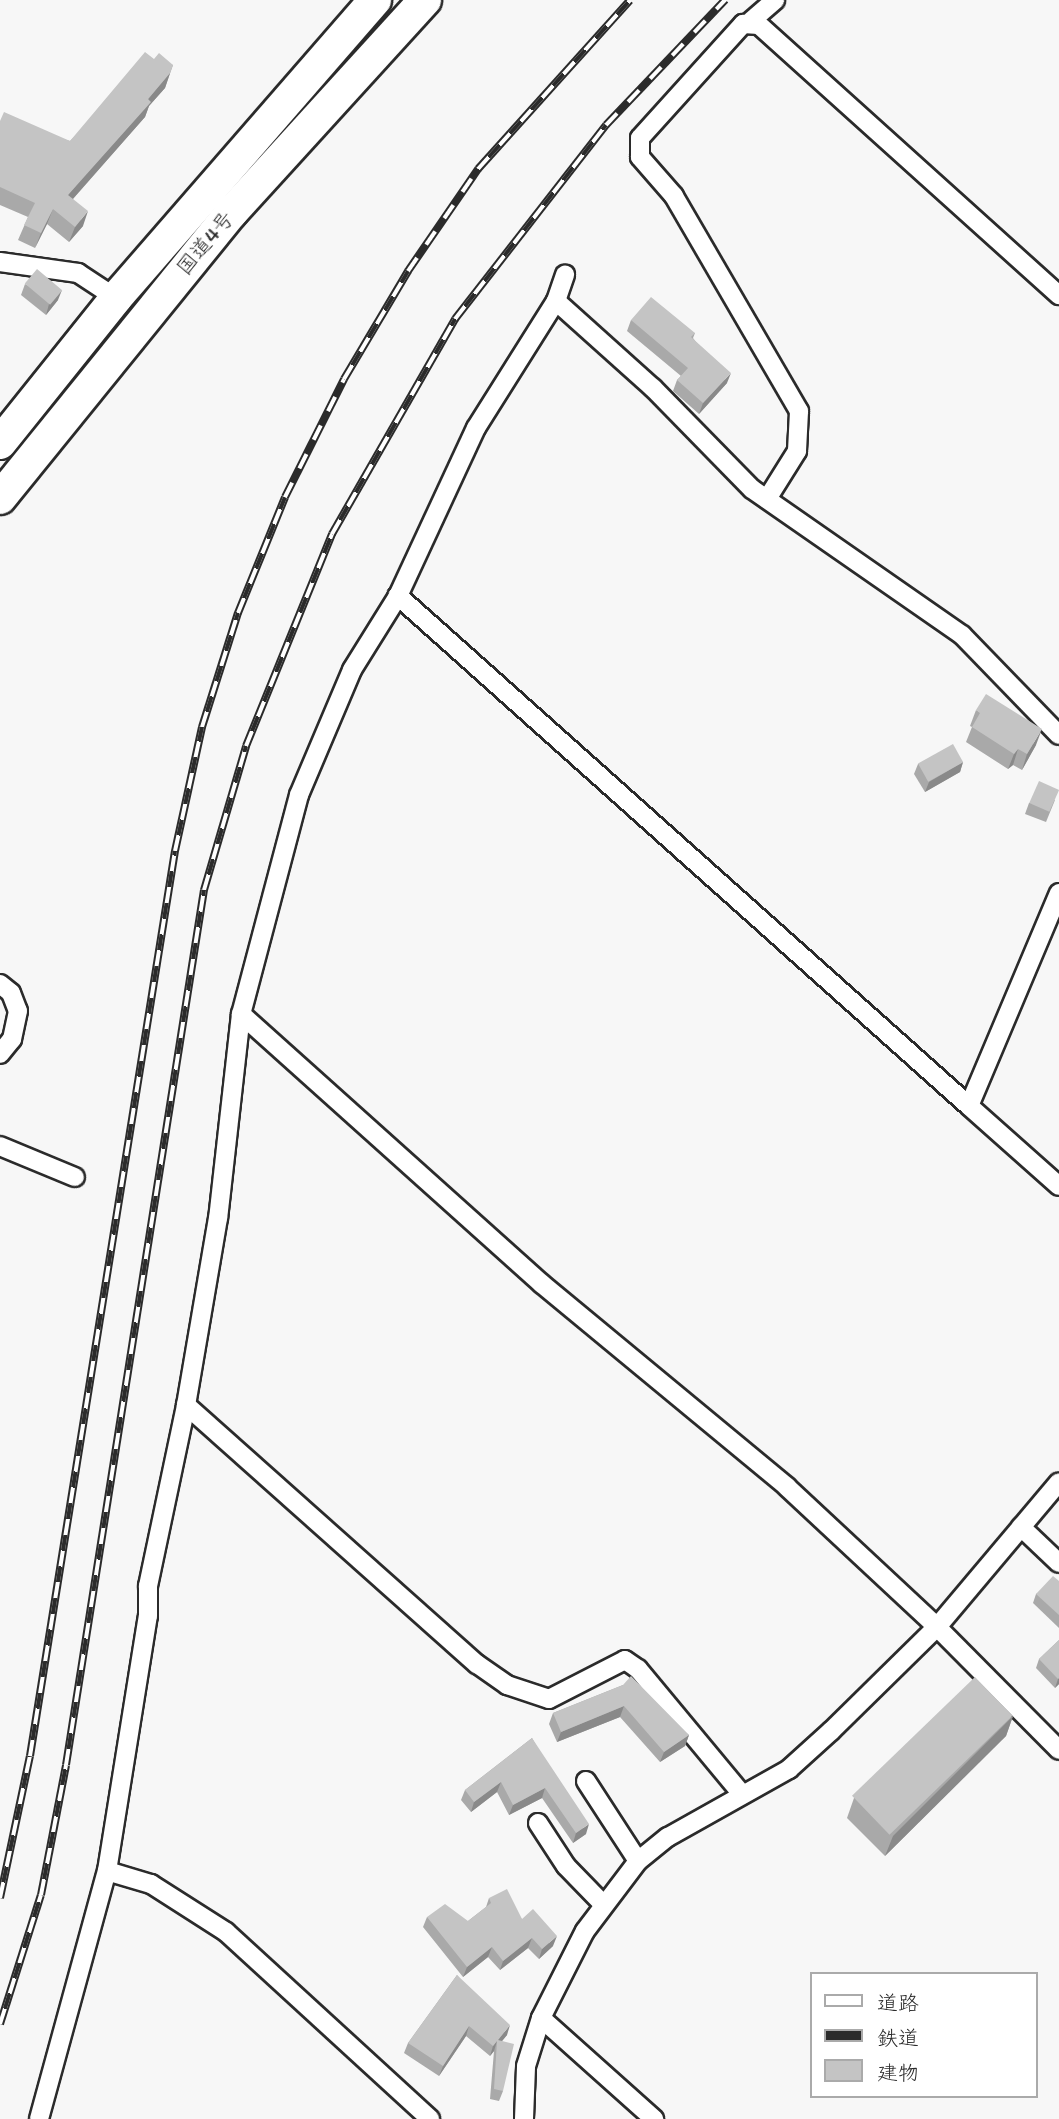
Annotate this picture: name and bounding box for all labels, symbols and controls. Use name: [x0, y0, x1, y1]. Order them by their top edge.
street label: 国道4号: [171, 206, 239, 280]
legend: [810, 1972, 1038, 2098]
text: 道路: [877, 1990, 919, 2015]
text: 鉄道: [877, 2025, 919, 2050]
text: 建物: [877, 2060, 919, 2085]

